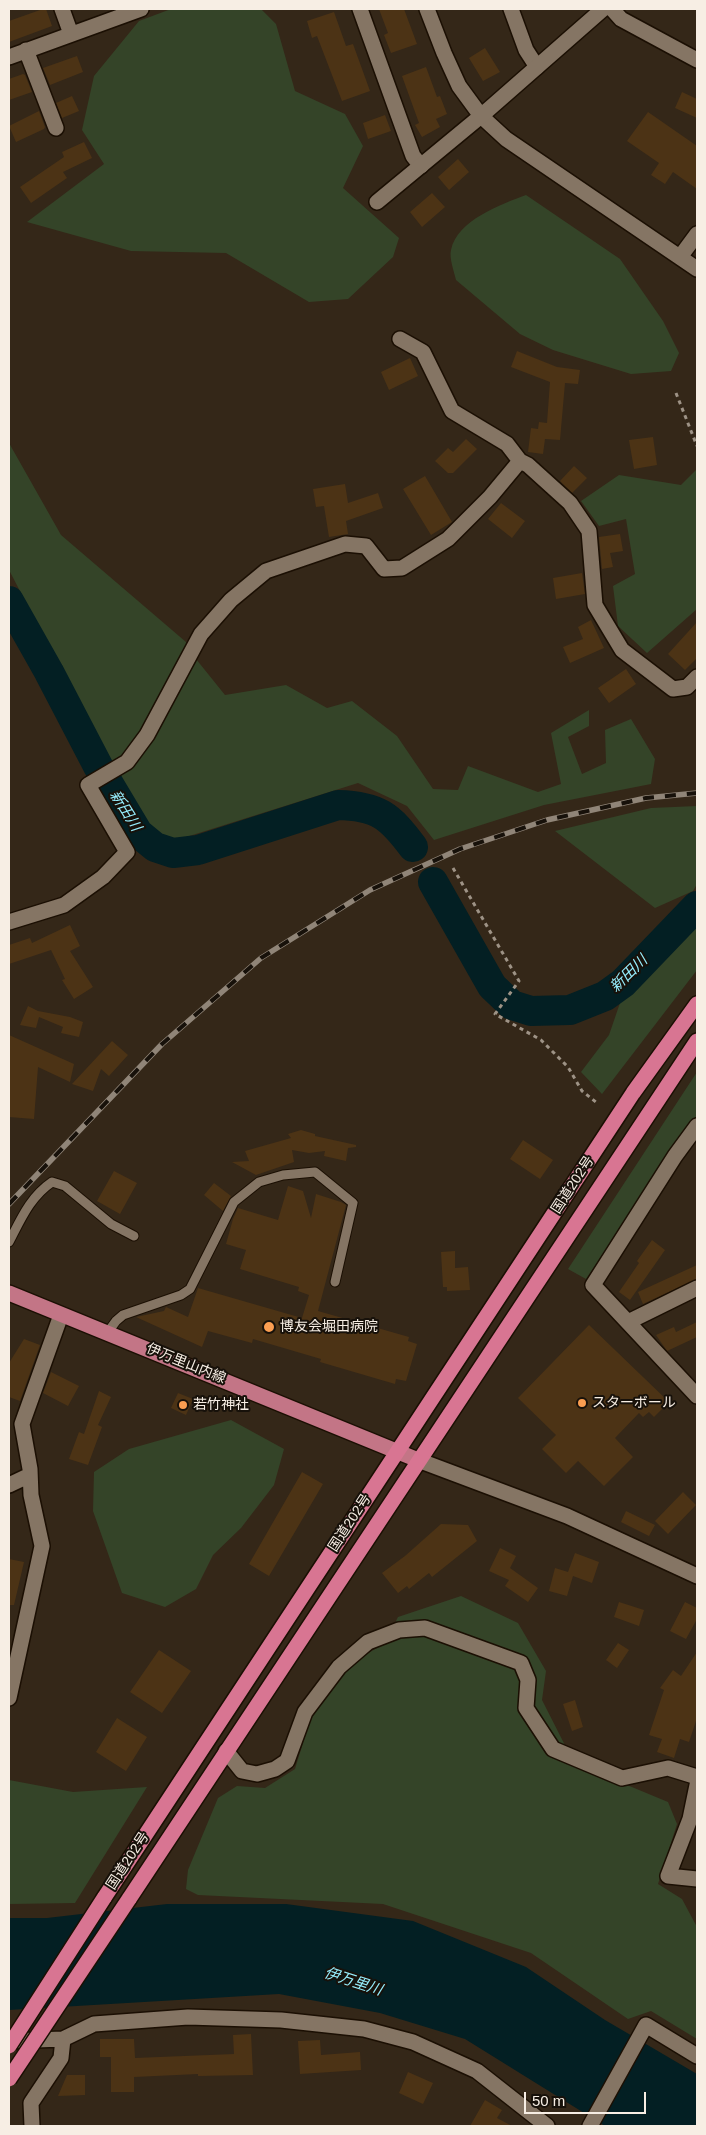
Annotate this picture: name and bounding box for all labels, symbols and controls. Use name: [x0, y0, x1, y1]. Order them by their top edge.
water label: 新田川: [105, 787, 145, 835]
water label: 新田川: [607, 952, 651, 996]
street label: 国道202号: [548, 1153, 598, 1217]
place label: 博友会堀田病院: [280, 1319, 378, 1335]
marker: 博友会堀田病院: [262, 1320, 276, 1334]
street label: 伊万里山内線: [144, 1340, 228, 1388]
place label: スターボール: [592, 1395, 676, 1411]
place label: 若竹神社: [193, 1397, 249, 1413]
marker: スターボール: [576, 1397, 588, 1409]
marker: 若竹神社: [177, 1399, 189, 1411]
street label: 国道202号: [325, 1491, 375, 1555]
street label: 国道202号: [103, 1829, 153, 1893]
water label: 伊万里川: [322, 1964, 384, 2000]
scale bar: [526, 2082, 648, 2114]
text: 50 m: [532, 2092, 565, 2109]

